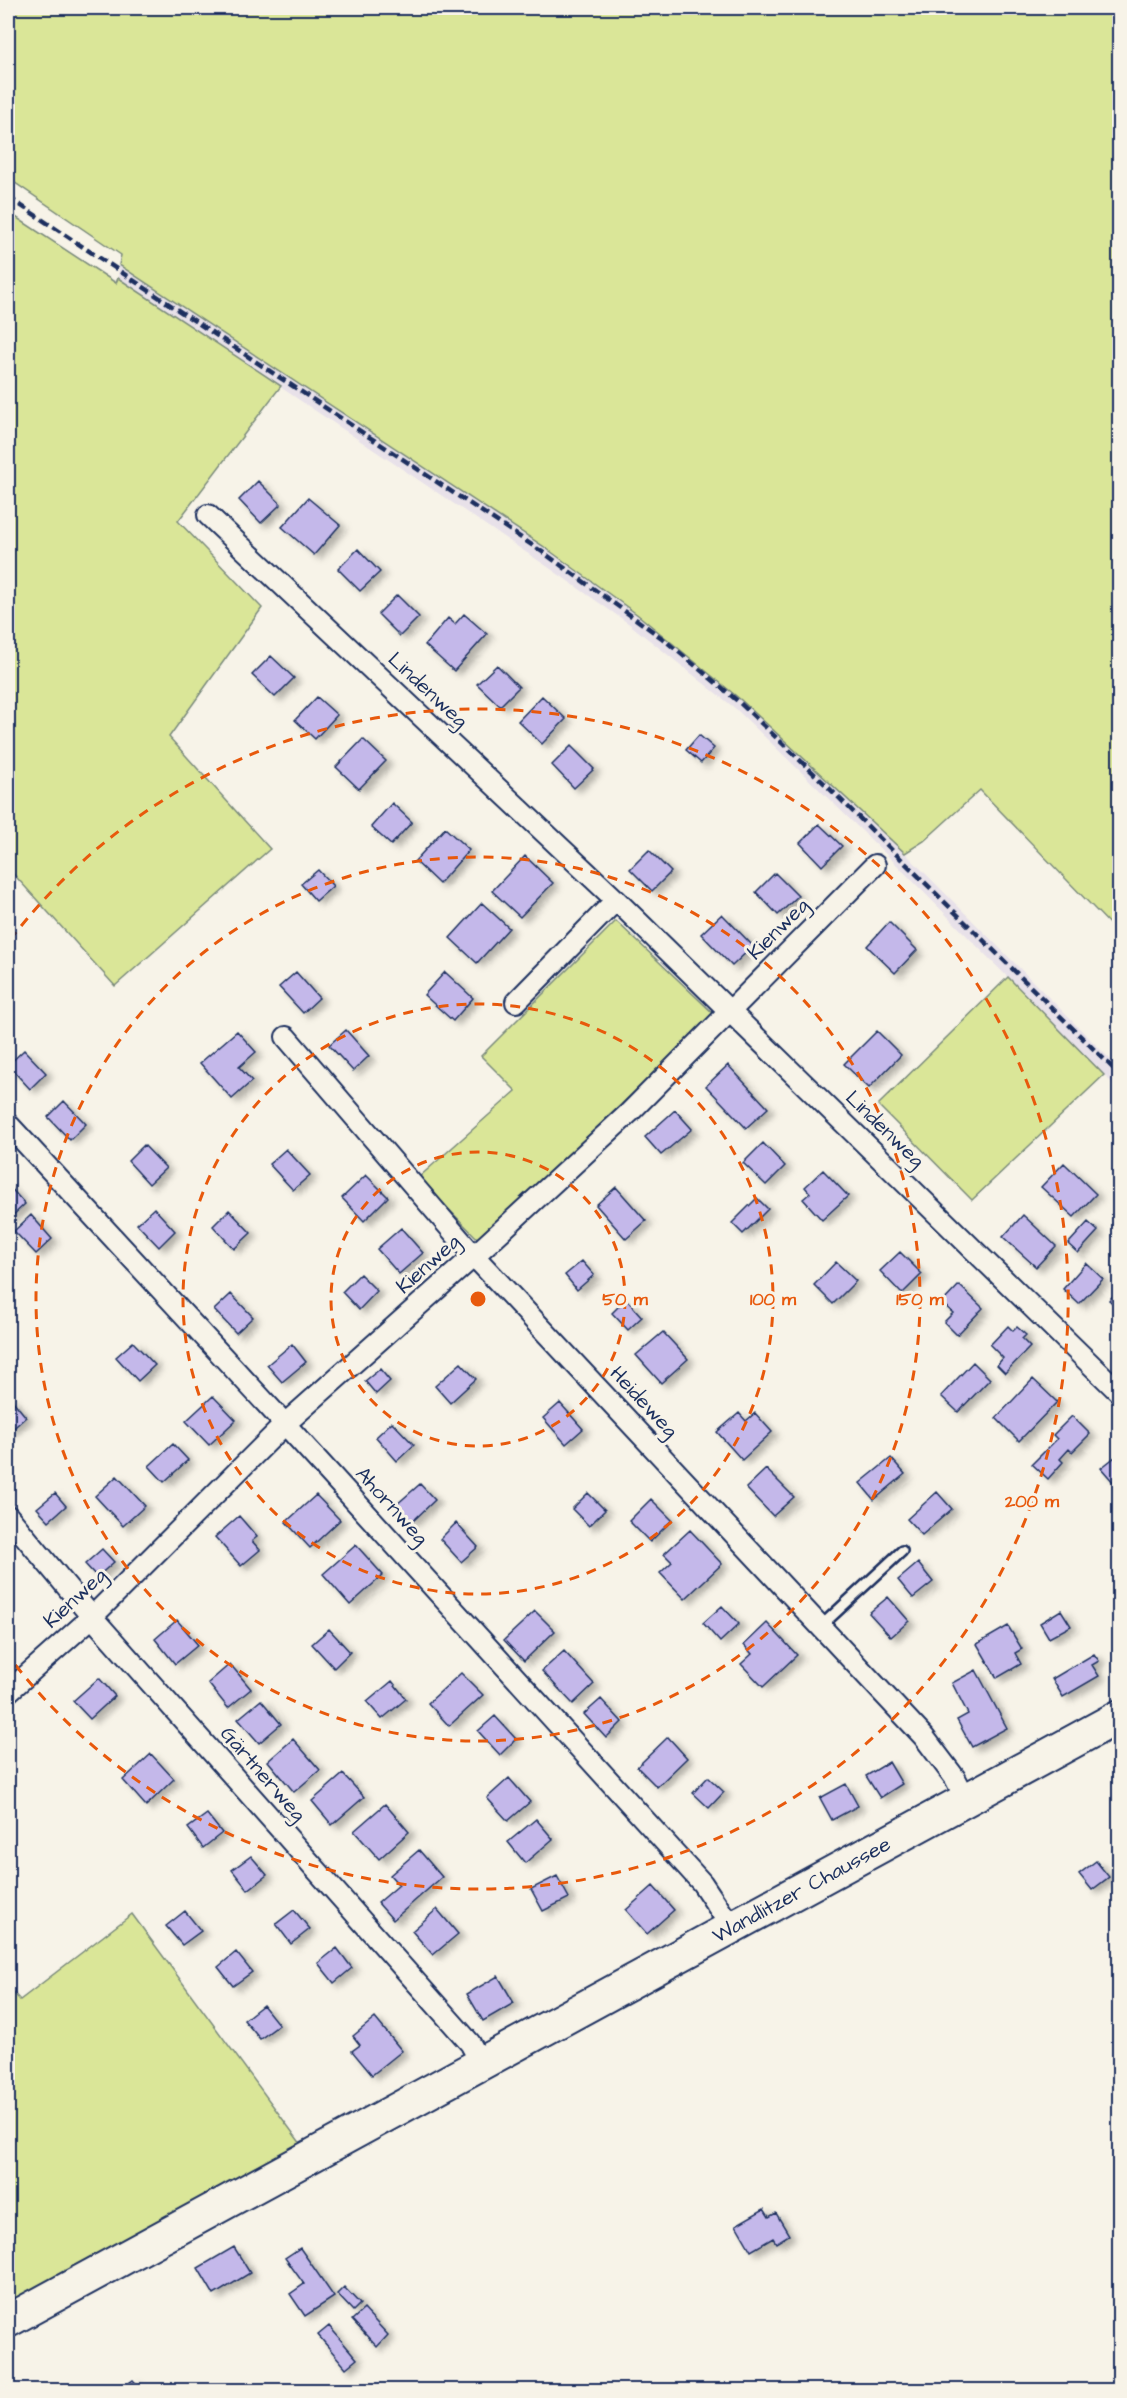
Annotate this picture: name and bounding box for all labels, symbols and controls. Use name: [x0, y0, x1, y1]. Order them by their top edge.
street label: Lindenweg: [380, 645, 475, 736]
street label: Kienweg: [741, 891, 817, 968]
street label: Lindenweg: [838, 1084, 931, 1176]
street label: Kienweg: [390, 1227, 468, 1302]
text: 50 m: [602, 1287, 649, 1312]
text: 100 m: [750, 1287, 797, 1312]
text: 150 m: [896, 1287, 945, 1312]
centre of rings: [468, 1289, 488, 1309]
street label: Heideweg: [602, 1360, 685, 1446]
street label: Ahornweg: [347, 1460, 435, 1553]
text: 200 m: [1004, 1489, 1060, 1514]
street label: Kienweg: [37, 1561, 115, 1636]
street label: Gärtnerweg: [212, 1720, 313, 1829]
street label: Wandlitzer Chaussee: [707, 1829, 896, 1950]

